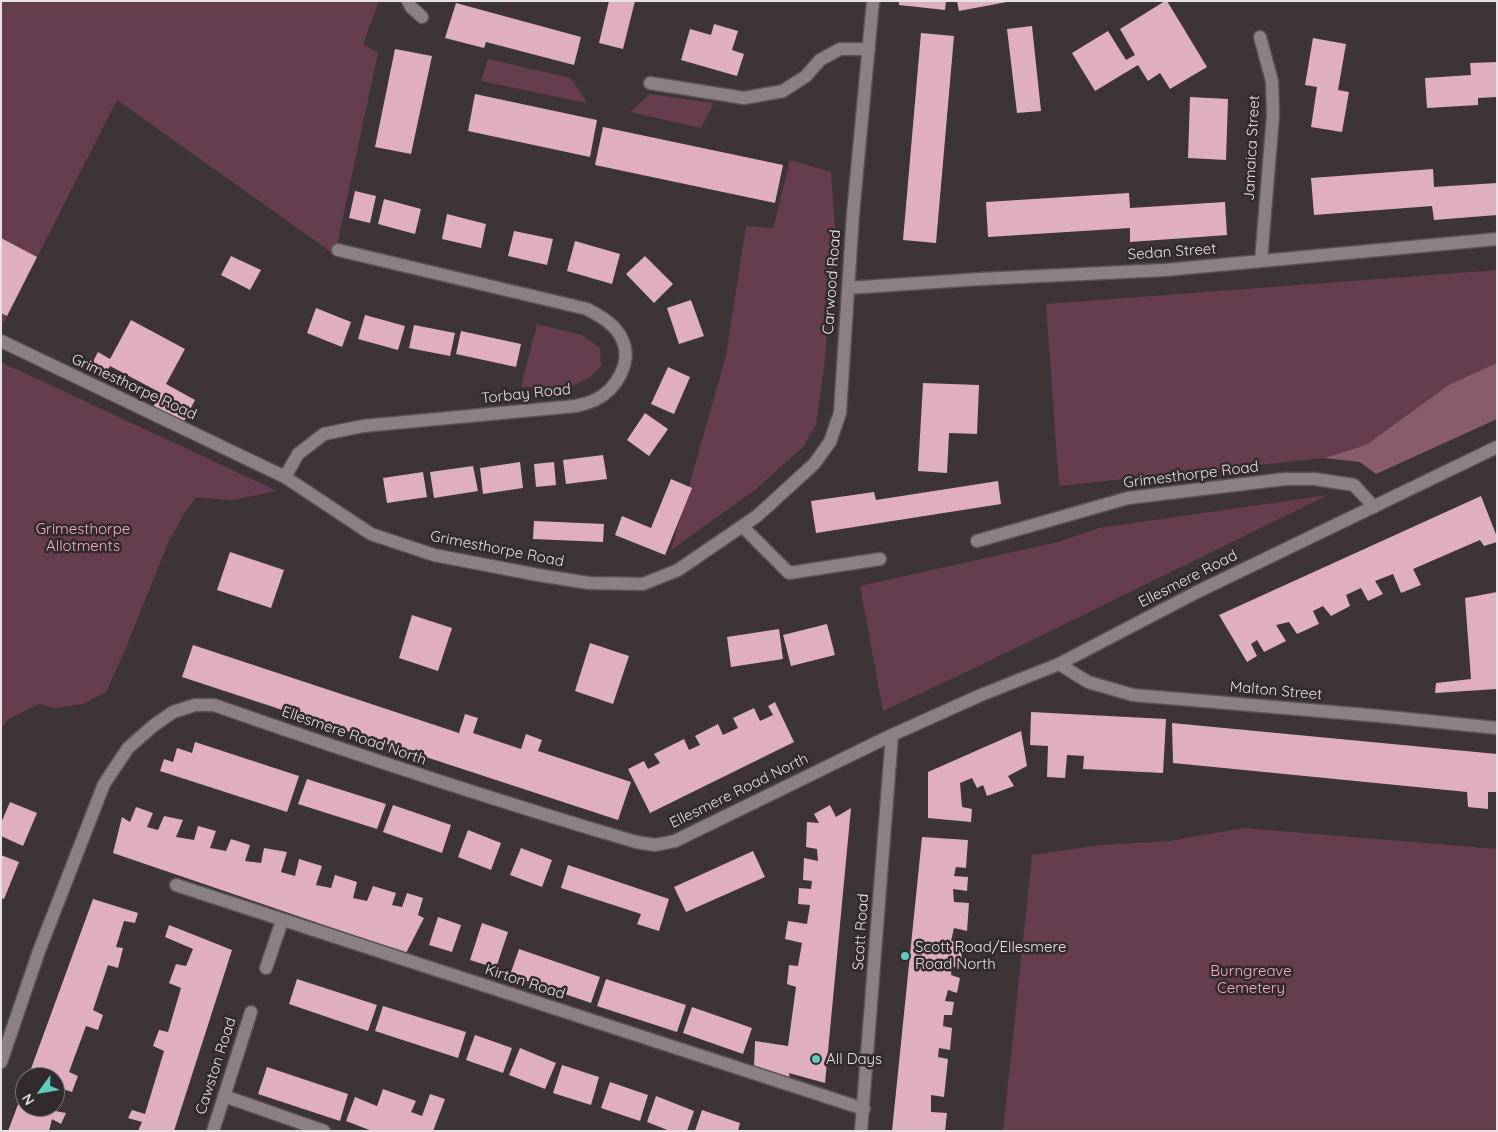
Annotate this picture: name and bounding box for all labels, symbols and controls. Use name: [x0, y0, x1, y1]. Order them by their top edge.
street label: Jamaica Street: [1240, 95, 1264, 201]
street label: Carwood Road: [819, 229, 845, 335]
street label: Sedan Street: [1127, 240, 1217, 264]
street label: Grimesthorpe Road: [69, 350, 199, 424]
street label: Torbay Road: [480, 380, 572, 408]
street label: Grimesthorpe Road: [1122, 458, 1260, 492]
park label: Grimesthorpe Allotments: [36, 520, 130, 555]
street label: Grimesthorpe Road: [429, 527, 565, 571]
street label: Ellesmere Road: [1136, 546, 1240, 612]
street label: Malton Street: [1229, 678, 1323, 704]
street label: Ellesmere Road North: [279, 703, 429, 769]
street label: Ellesmere Road North: [667, 750, 811, 832]
street label: Scott Road: [849, 893, 873, 971]
place label: Scott Road/Ellesmere Road North: [915, 938, 1066, 973]
marker: Scott Road/Ellesmere Road North: [899, 950, 911, 962]
street label: Kirton Road: [483, 961, 567, 1003]
park label: Burngreave Cemetery: [1210, 962, 1292, 997]
street label: Cawston Road: [192, 1015, 240, 1117]
place label: All Days: [826, 1050, 882, 1068]
marker: All Days: [810, 1053, 822, 1065]
north arrow: [15, 1067, 65, 1117]
text: N: [18, 1090, 38, 1109]

